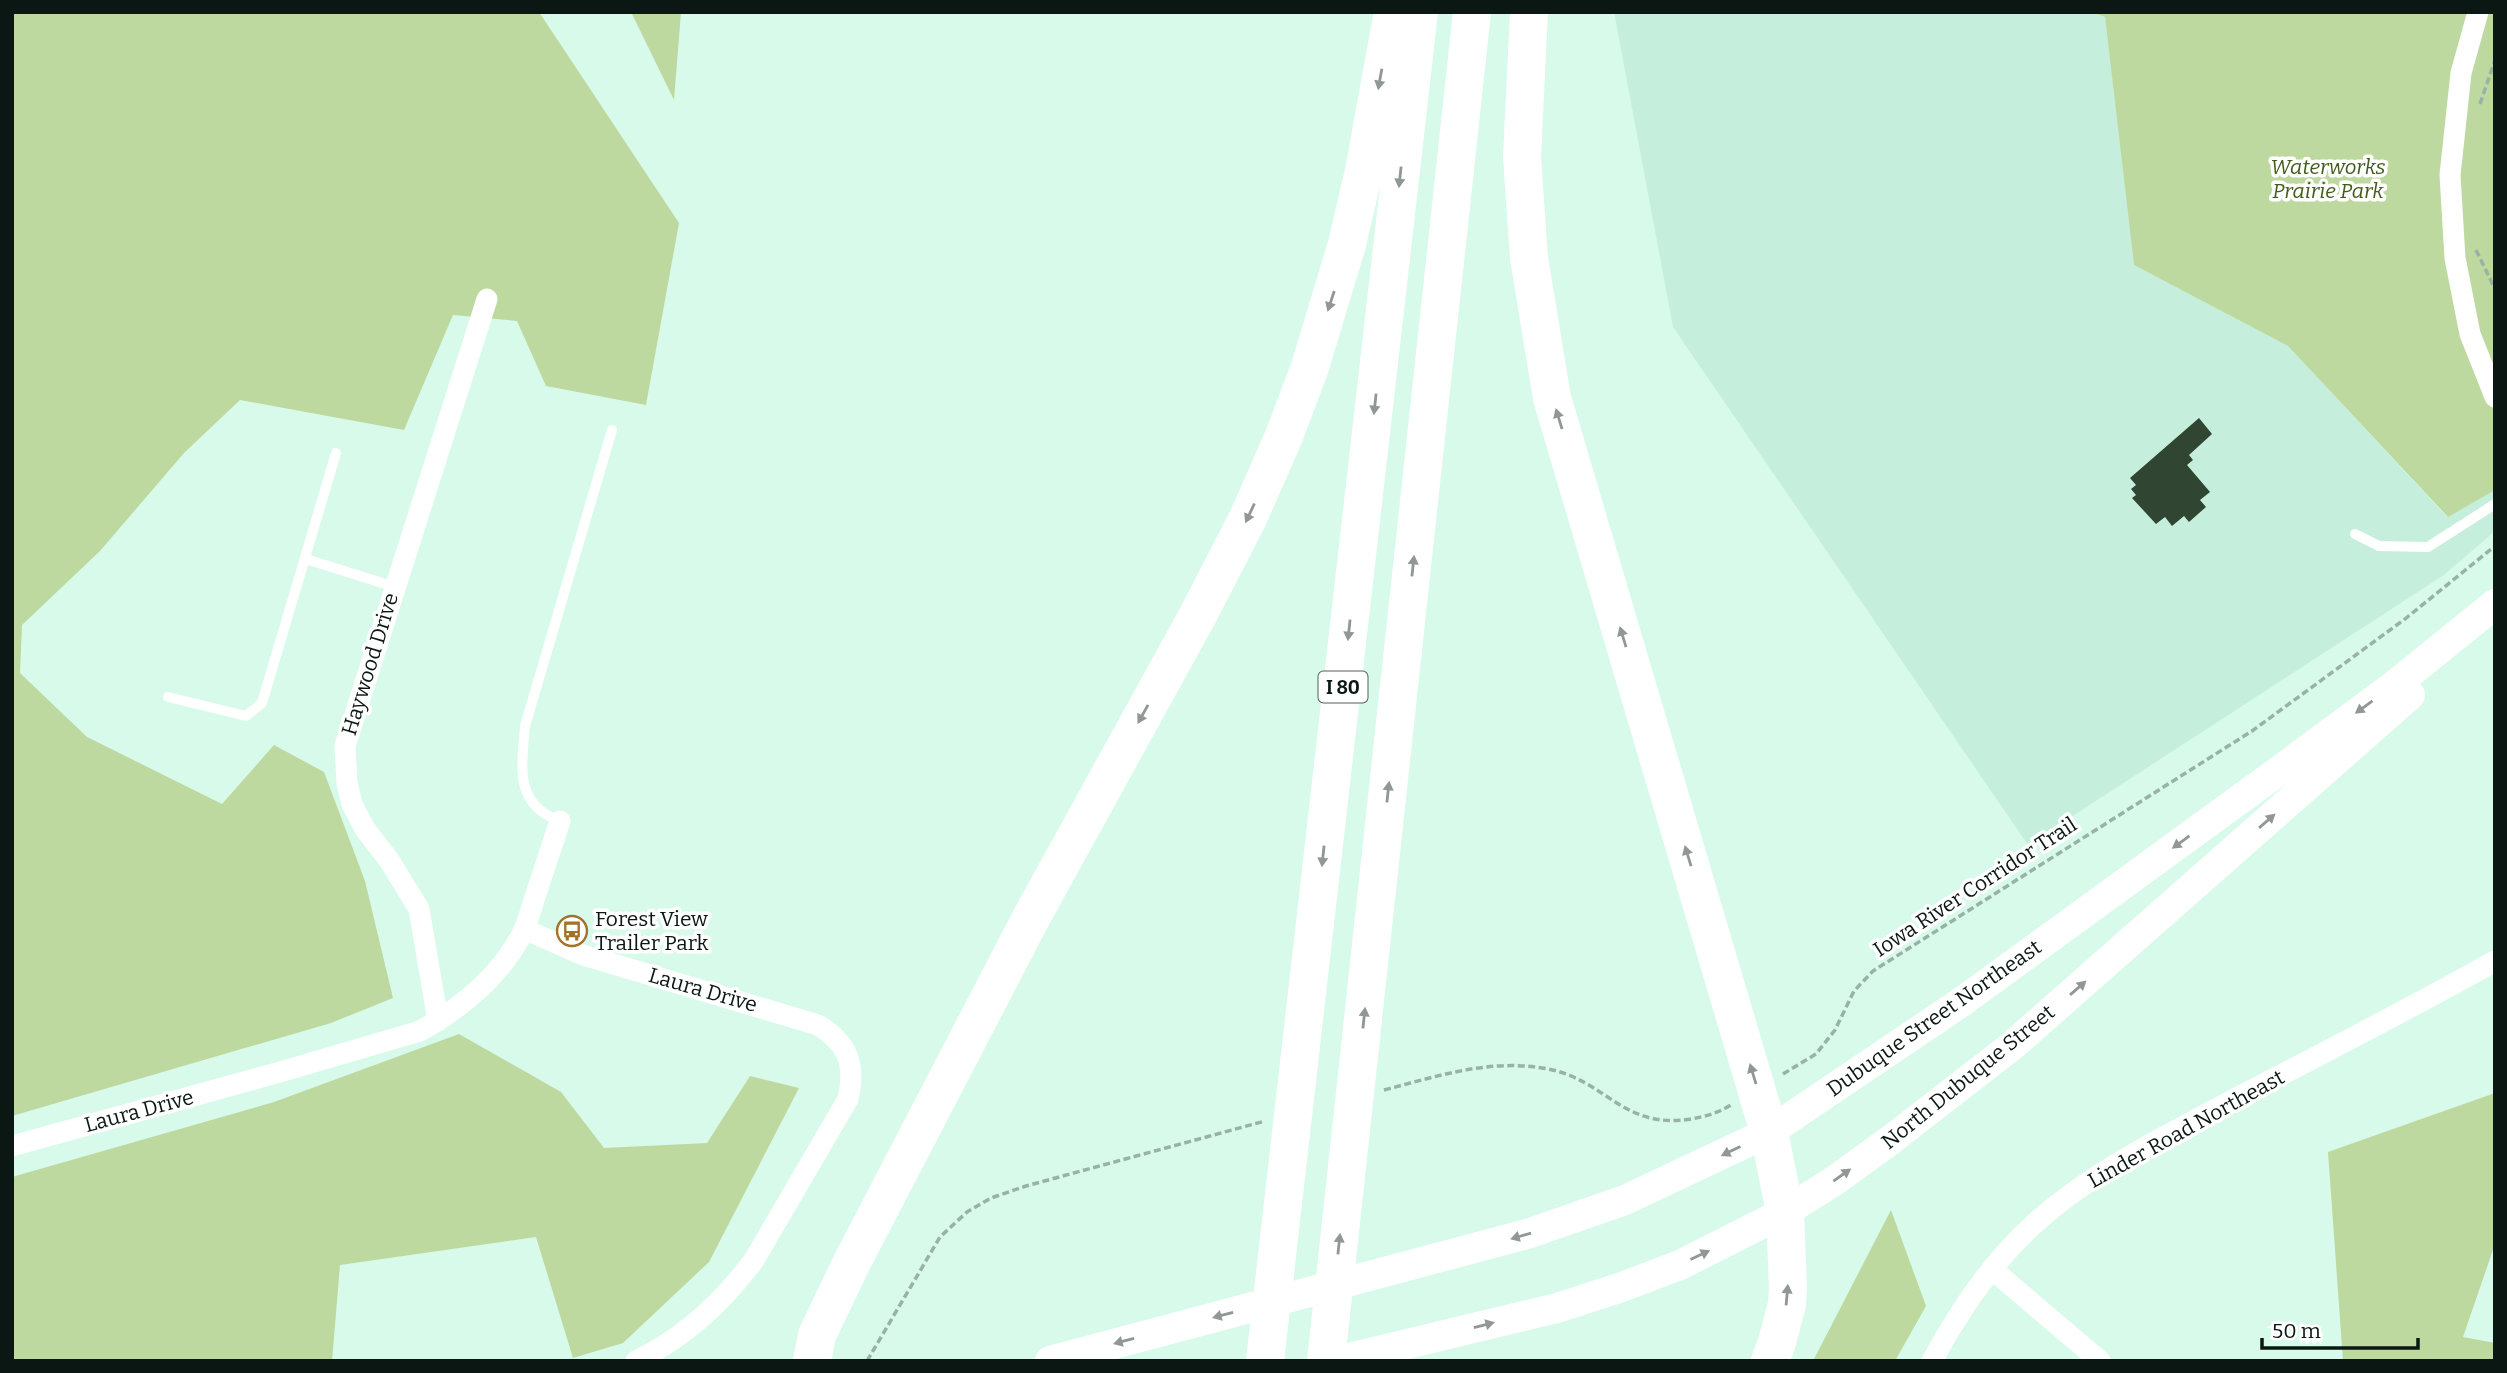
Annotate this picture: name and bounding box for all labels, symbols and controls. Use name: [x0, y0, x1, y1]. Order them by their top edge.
one-way arrow: [1375, 68, 1386, 90]
park label: Waterworks Prairie Park: [2271, 154, 2385, 204]
one-way arrow: [1394, 167, 1405, 189]
one-way arrow: [1325, 291, 1335, 312]
one-way arrow: [1369, 393, 1380, 415]
one-way arrow: [1553, 409, 1563, 430]
one-way arrow: [1244, 503, 1255, 524]
one-way arrow: [1407, 554, 1418, 576]
street label: Haywood Drive: [336, 590, 404, 738]
one-way arrow: [1343, 619, 1354, 641]
one-way arrow: [1618, 627, 1628, 648]
road number: I 80: [1318, 672, 1368, 702]
one-way arrow: [2355, 700, 2373, 714]
one-way arrow: [1137, 705, 1149, 724]
one-way arrow: [1383, 781, 1394, 803]
street label: Iowa River Corridor Trail: [1868, 811, 2082, 963]
one-way arrow: [2258, 813, 2276, 829]
one-way arrow: [2172, 835, 2190, 849]
one-way arrow: [1318, 845, 1329, 867]
one-way arrow: [1683, 845, 1693, 866]
place label: Forest View Trailer Park: [595, 906, 709, 956]
bus stop icon: Forest View Trailer Park: [555, 914, 589, 948]
street label: Dubuque Street Northeast: [1822, 934, 2047, 1102]
street label: Laura Drive: [646, 962, 760, 1018]
one-way arrow: [2069, 980, 2086, 996]
street label: North Dubuque Street: [1876, 999, 2060, 1155]
one-way arrow: [1359, 1007, 1370, 1029]
one-way arrow: [1747, 1063, 1757, 1084]
street label: Linder Road Northeast: [2083, 1064, 2289, 1194]
street label: Laura Drive: [82, 1084, 196, 1138]
one-way arrow: [1721, 1145, 1741, 1157]
one-way arrow: [1833, 1168, 1851, 1182]
one-way arrow: [1509, 1231, 1531, 1242]
one-way arrow: [1334, 1233, 1345, 1255]
one-way arrow: [1690, 1249, 1710, 1261]
one-way arrow: [1782, 1284, 1793, 1306]
scale bar: [2262, 1306, 2418, 1350]
one-way arrow: [1212, 1310, 1234, 1321]
text: 50 m: [2272, 1318, 2321, 1344]
one-way arrow: [1473, 1319, 1495, 1330]
one-way arrow: [1113, 1336, 1135, 1347]

